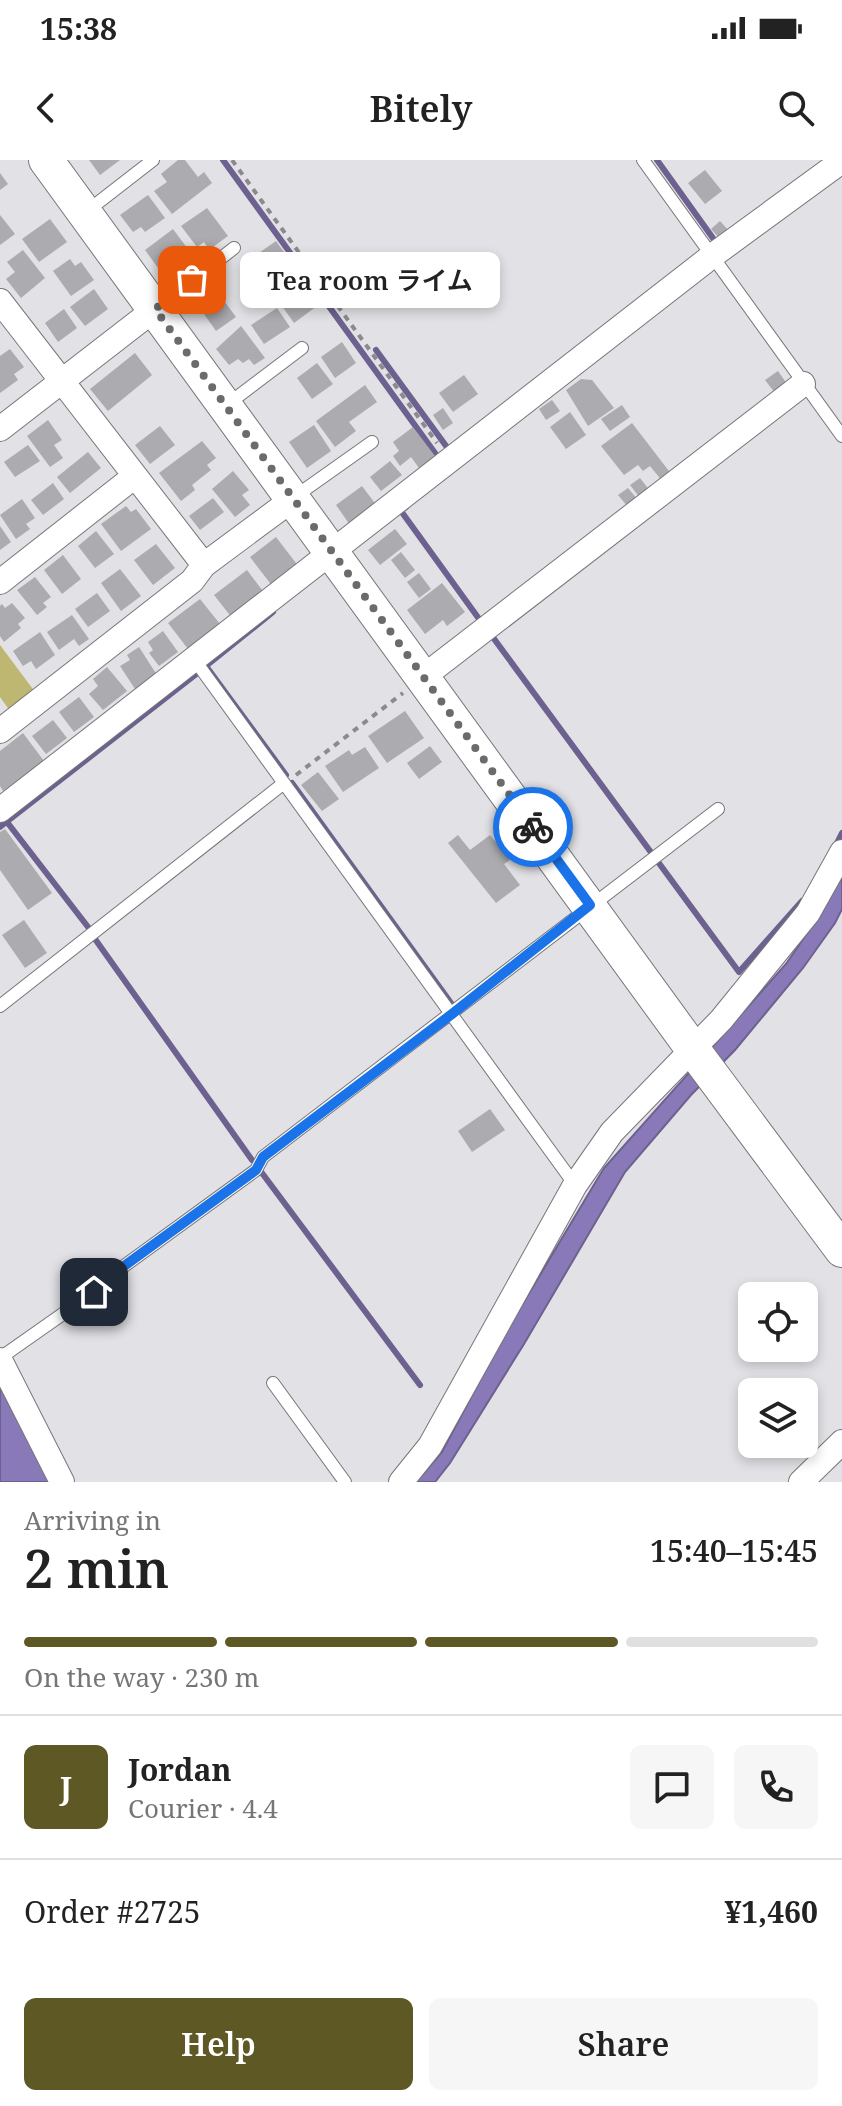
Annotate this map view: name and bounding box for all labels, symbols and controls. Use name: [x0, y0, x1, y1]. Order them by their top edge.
text: 15:38: [40, 8, 117, 49]
text: Bitely: [370, 84, 472, 133]
icon: back: [24, 86, 68, 130]
icon: search: [774, 86, 818, 130]
pin: [158, 246, 226, 314]
callout: Tea room ライム: [240, 252, 500, 308]
icon: bag: [170, 258, 214, 302]
text: Tea room ライム: [267, 262, 473, 298]
courier: [493, 787, 573, 867]
icon: bike: [511, 805, 555, 849]
pin: [60, 1258, 128, 1326]
icon: home: [72, 1270, 116, 1314]
map controls: [738, 1282, 818, 1458]
button: locate: [738, 1282, 818, 1362]
button: layers: [738, 1378, 818, 1458]
text: Arriving in: [24, 1502, 161, 1538]
text: 15:40–15:45: [650, 1530, 818, 1571]
text: 2 min: [24, 1532, 169, 1603]
text: On the way · 230 m: [24, 1659, 259, 1695]
button: chat: [630, 1745, 714, 1829]
button: phone: [734, 1745, 818, 1829]
text: Jordan: [128, 1749, 231, 1790]
text: J: [60, 1767, 72, 1808]
text: Courier · 4.4: [128, 1790, 278, 1826]
text: Order #2725: [24, 1891, 201, 1932]
text: ¥1,460: [724, 1891, 818, 1932]
button: Help: [24, 1998, 413, 2090]
button: Share: [429, 1998, 818, 2090]

